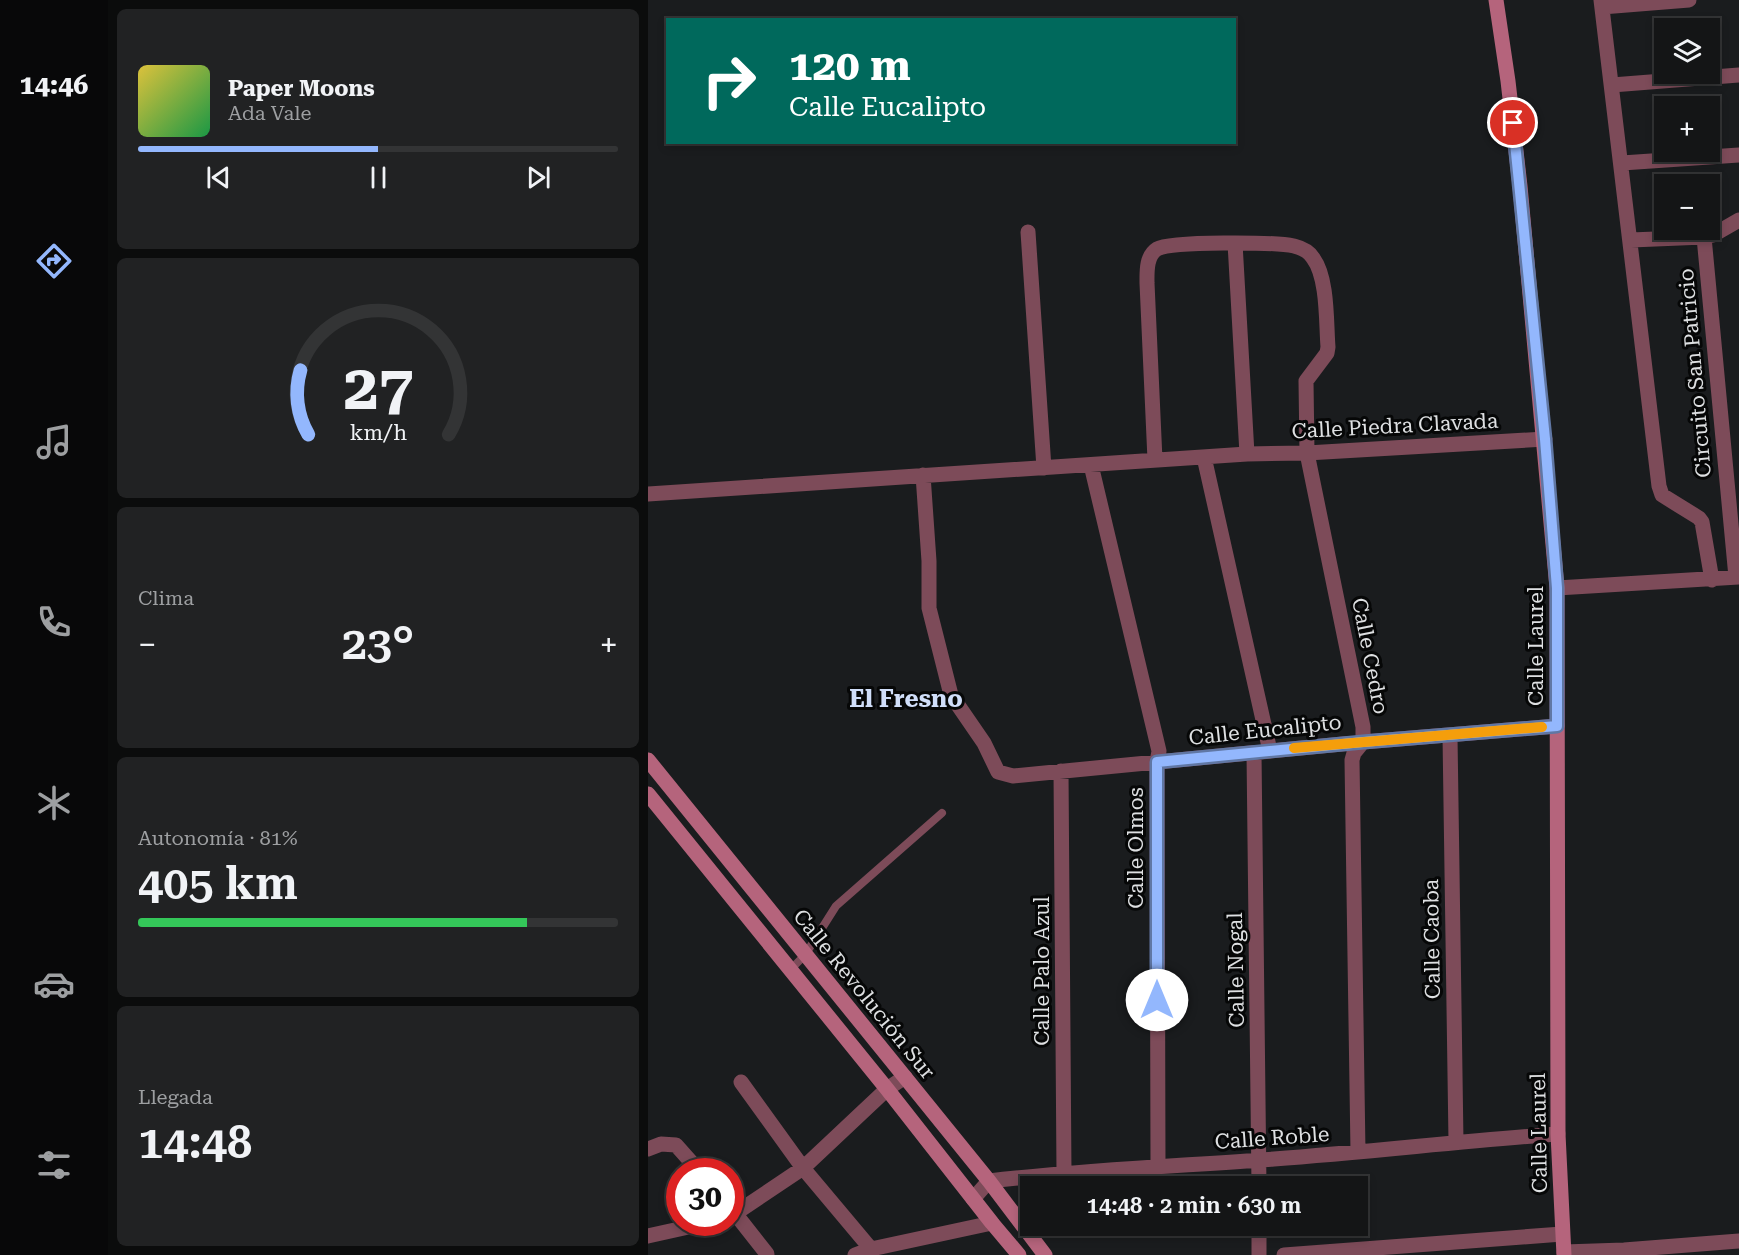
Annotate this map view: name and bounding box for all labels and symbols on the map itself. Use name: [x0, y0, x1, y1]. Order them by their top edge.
pin: [1487, 97, 1538, 148]
street label: Circuito San Patricio: [1674, 267, 1716, 479]
street label: Calle Piedra Clavada: [1291, 409, 1500, 443]
street label: Calle Laurel: [1524, 585, 1548, 706]
street label: Calle Cedro: [1347, 596, 1393, 716]
district label: El Fresno: [849, 685, 963, 713]
street label: Calle Eucalipto: [1188, 710, 1342, 750]
street label: Calle Olmos: [1124, 787, 1148, 909]
street label: Calle Caoba: [1419, 878, 1445, 999]
street label: Calle Palo Azul: [1030, 896, 1054, 1046]
street label: Calle Revolución Sur: [788, 904, 940, 1084]
street label: Calle Nogal: [1223, 912, 1249, 1028]
position arrow: [1125, 968, 1189, 1032]
street label: Calle Laurel: [1526, 1072, 1552, 1193]
street label: Calle Roble: [1214, 1122, 1330, 1154]
speed limit sign: 30: [666, 1158, 744, 1236]

